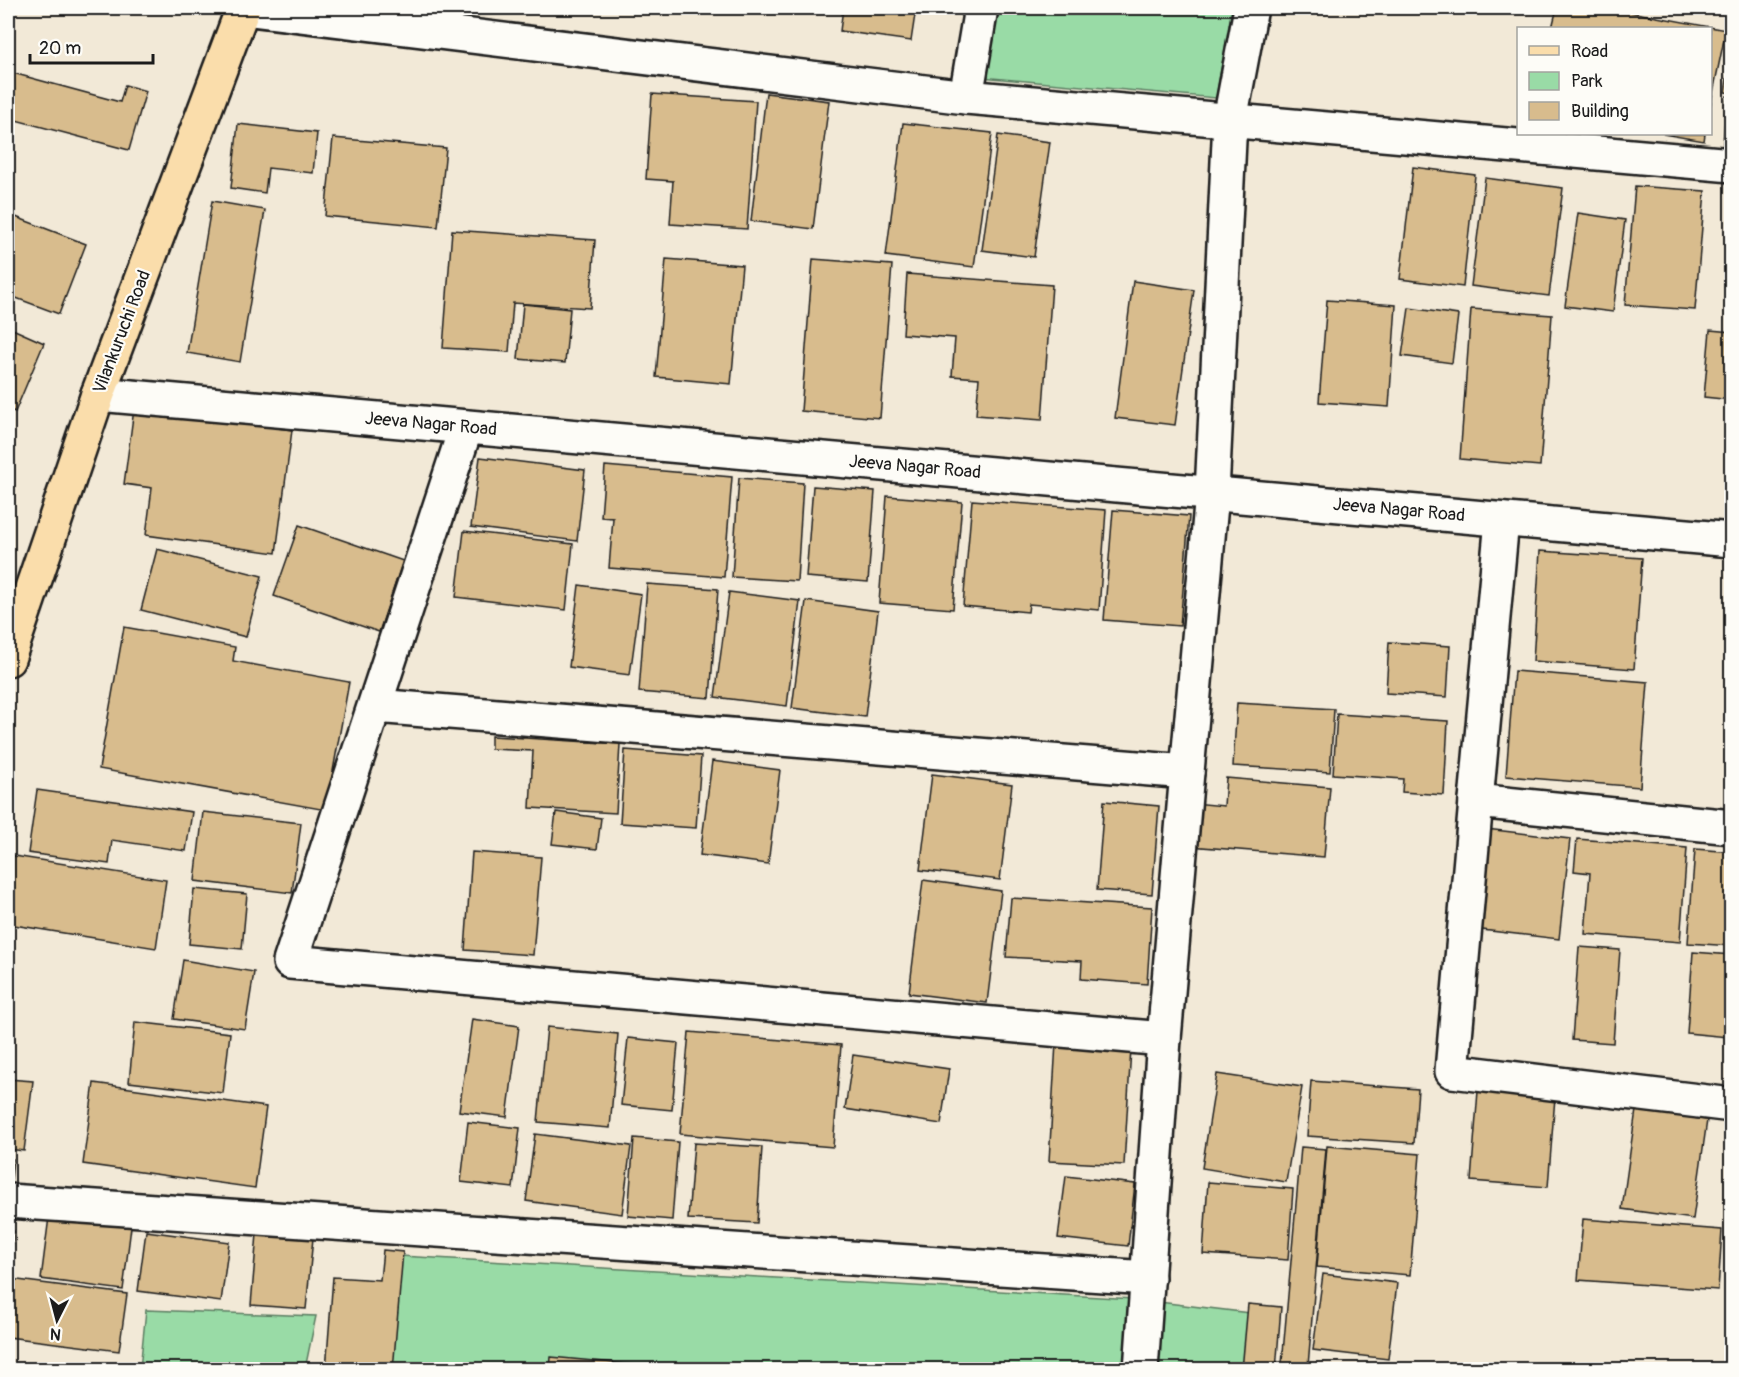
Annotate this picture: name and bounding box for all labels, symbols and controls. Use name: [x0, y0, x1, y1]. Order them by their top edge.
scale bar: [30, 27, 153, 65]
legend: [1517, 27, 1712, 135]
text: 20 m: [39, 37, 81, 60]
text: Road: [1571, 40, 1608, 63]
text: Park: [1571, 70, 1603, 93]
text: Building: [1571, 100, 1629, 123]
street label: Vilankuruchi Road: [88, 267, 156, 397]
street label: Jeeva Nagar Road: [364, 407, 498, 441]
street label: Jeeva Nagar Road: [848, 450, 982, 484]
street label: Jeeva Nagar Road: [1332, 493, 1466, 527]
north arrow: [27, 1290, 87, 1350]
text: N: [49, 1323, 62, 1344]

